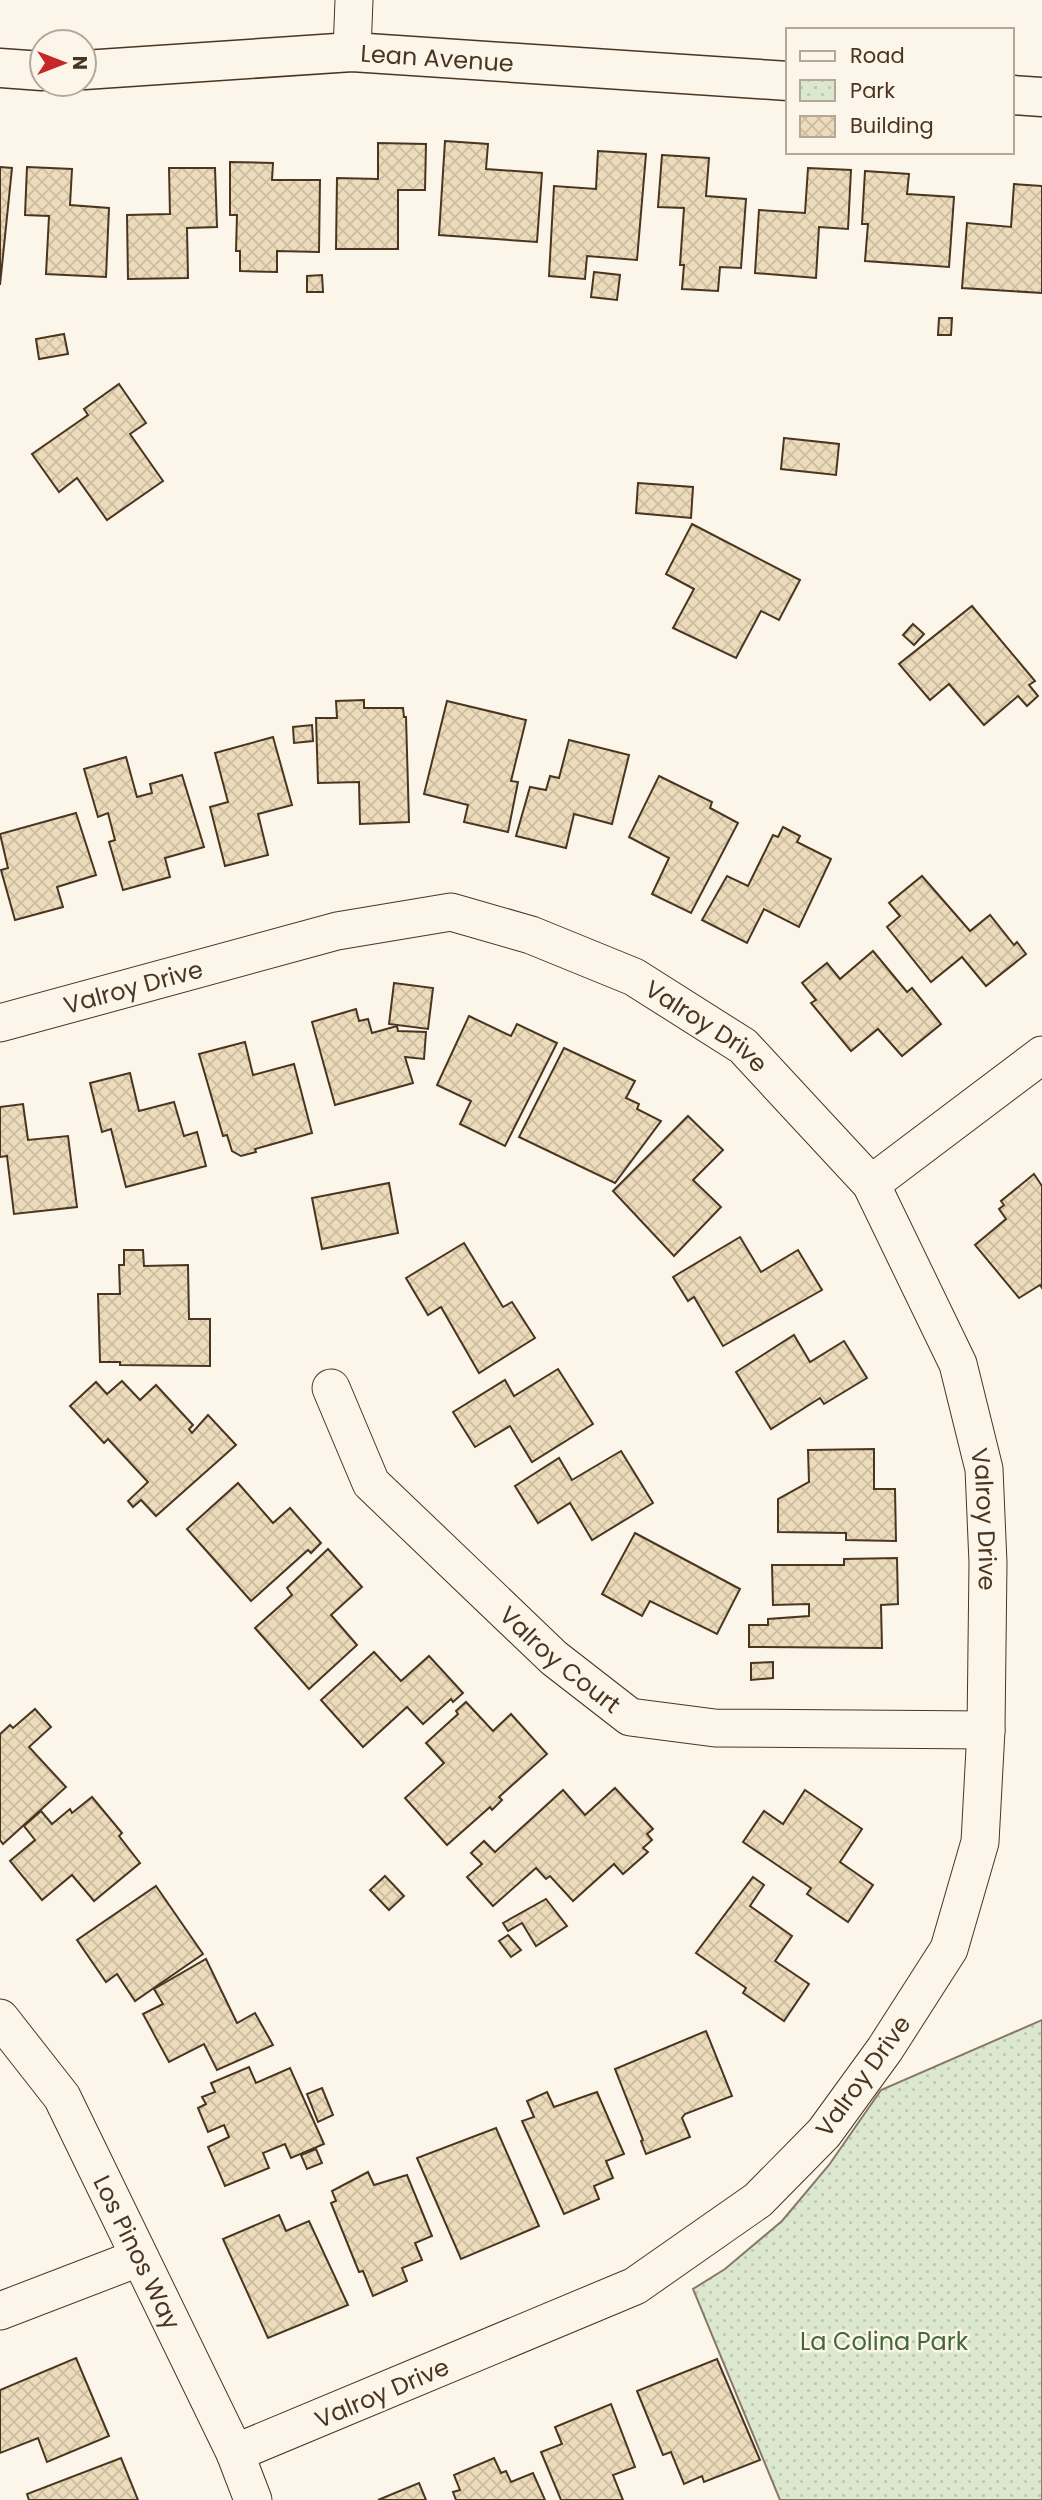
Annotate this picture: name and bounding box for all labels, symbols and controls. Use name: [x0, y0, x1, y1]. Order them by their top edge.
north arrow: [28, 28, 98, 98]
legend: [786, 28, 1014, 154]
street label: Lean Avenue: [360, 36, 515, 79]
text: Road: [850, 41, 905, 70]
text: N: [66, 56, 93, 70]
text: Park: [850, 76, 895, 105]
text: Building: [850, 111, 934, 140]
street label: Valroy Drive: [60, 952, 206, 1021]
street label: Valroy Drive: [639, 972, 776, 1079]
street label: Valroy Drive: [963, 1445, 1005, 1591]
street label: Valroy Court: [493, 1598, 628, 1720]
street label: Valroy Drive: [808, 2009, 918, 2143]
street label: Los Pinos Way: [86, 2170, 189, 2335]
park label: La Colina Park: [800, 2325, 969, 2358]
street label: Valroy Drive: [310, 2350, 454, 2436]

